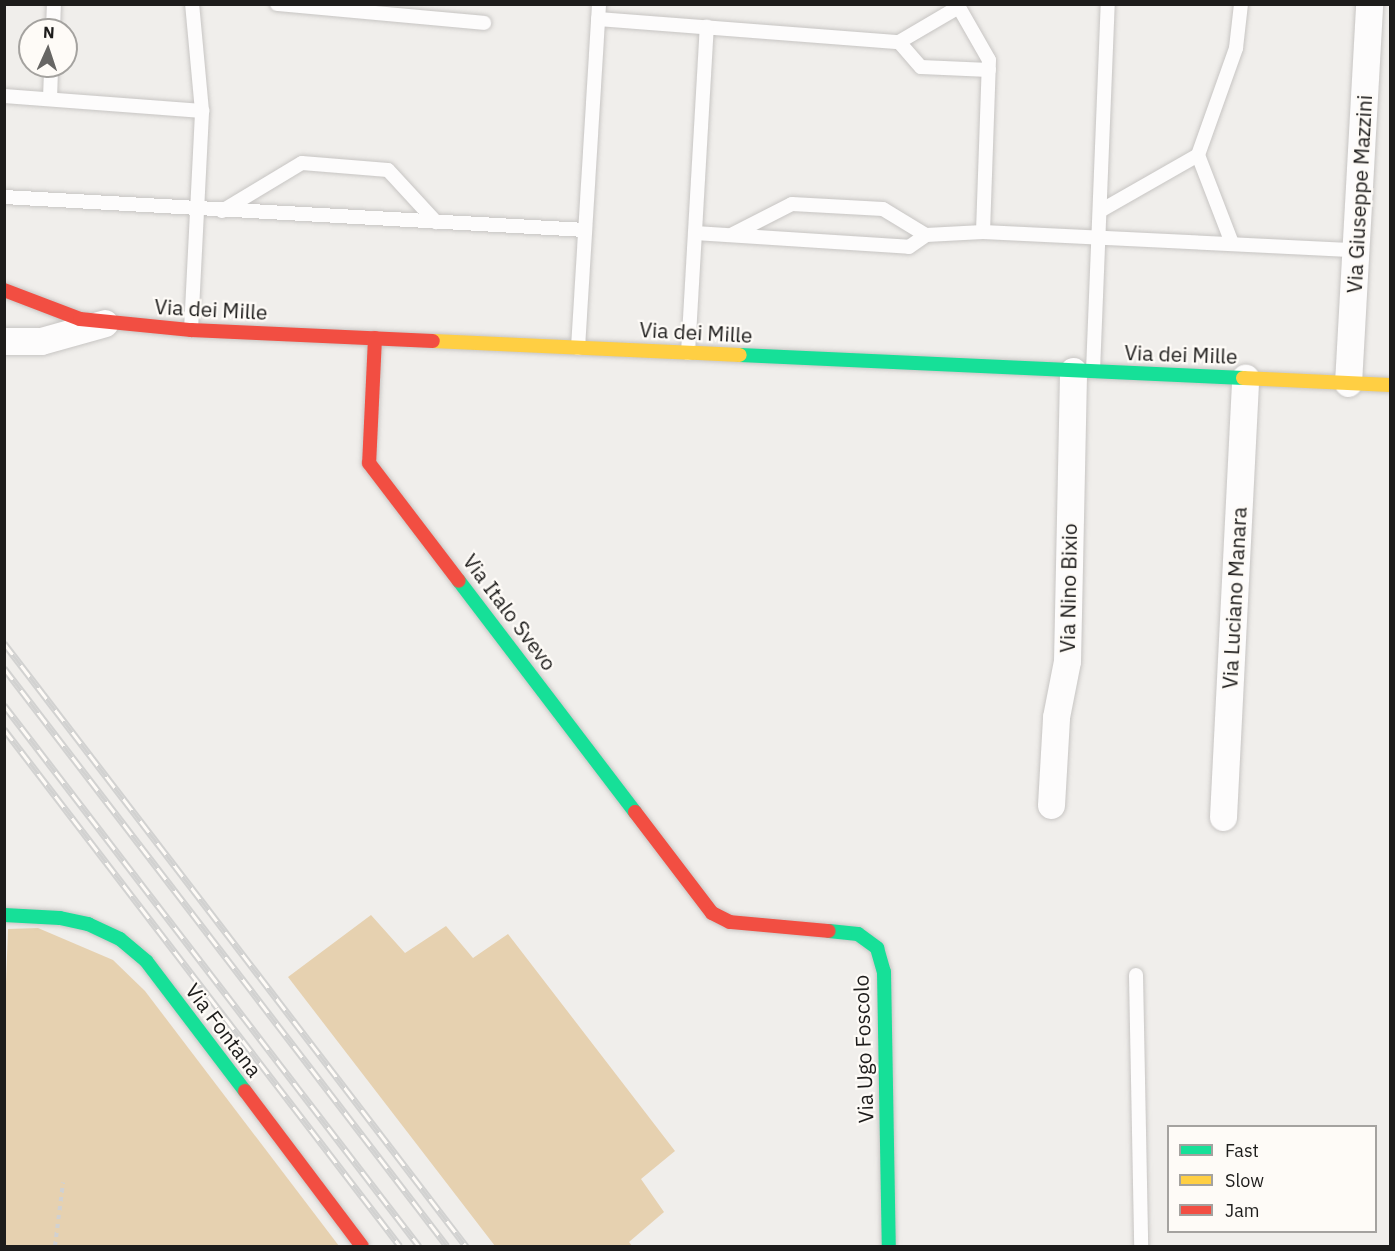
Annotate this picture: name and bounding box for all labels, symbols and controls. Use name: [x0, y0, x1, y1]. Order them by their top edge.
north arrow: [18, 18, 78, 78]
text: N: [43, 22, 55, 42]
street label: Via Giuseppe Mazzini: [1341, 94, 1377, 294]
street label: Via dei Mille: [154, 293, 268, 325]
street label: Via dei Mille: [639, 316, 753, 348]
street label: Via dei Mille: [1124, 339, 1238, 369]
street label: Via Luciano Manara: [1217, 506, 1251, 690]
street label: Via Nino Bixio: [1054, 523, 1082, 653]
street label: Via Italo Svevo: [458, 549, 562, 675]
street label: Via Ugo Foscolo: [848, 974, 878, 1124]
street label: Via Fontana: [181, 978, 267, 1082]
legend: [1167, 1125, 1377, 1233]
text: Fast: [1225, 1139, 1259, 1162]
text: Slow: [1225, 1169, 1264, 1192]
text: Jam: [1225, 1199, 1260, 1222]

